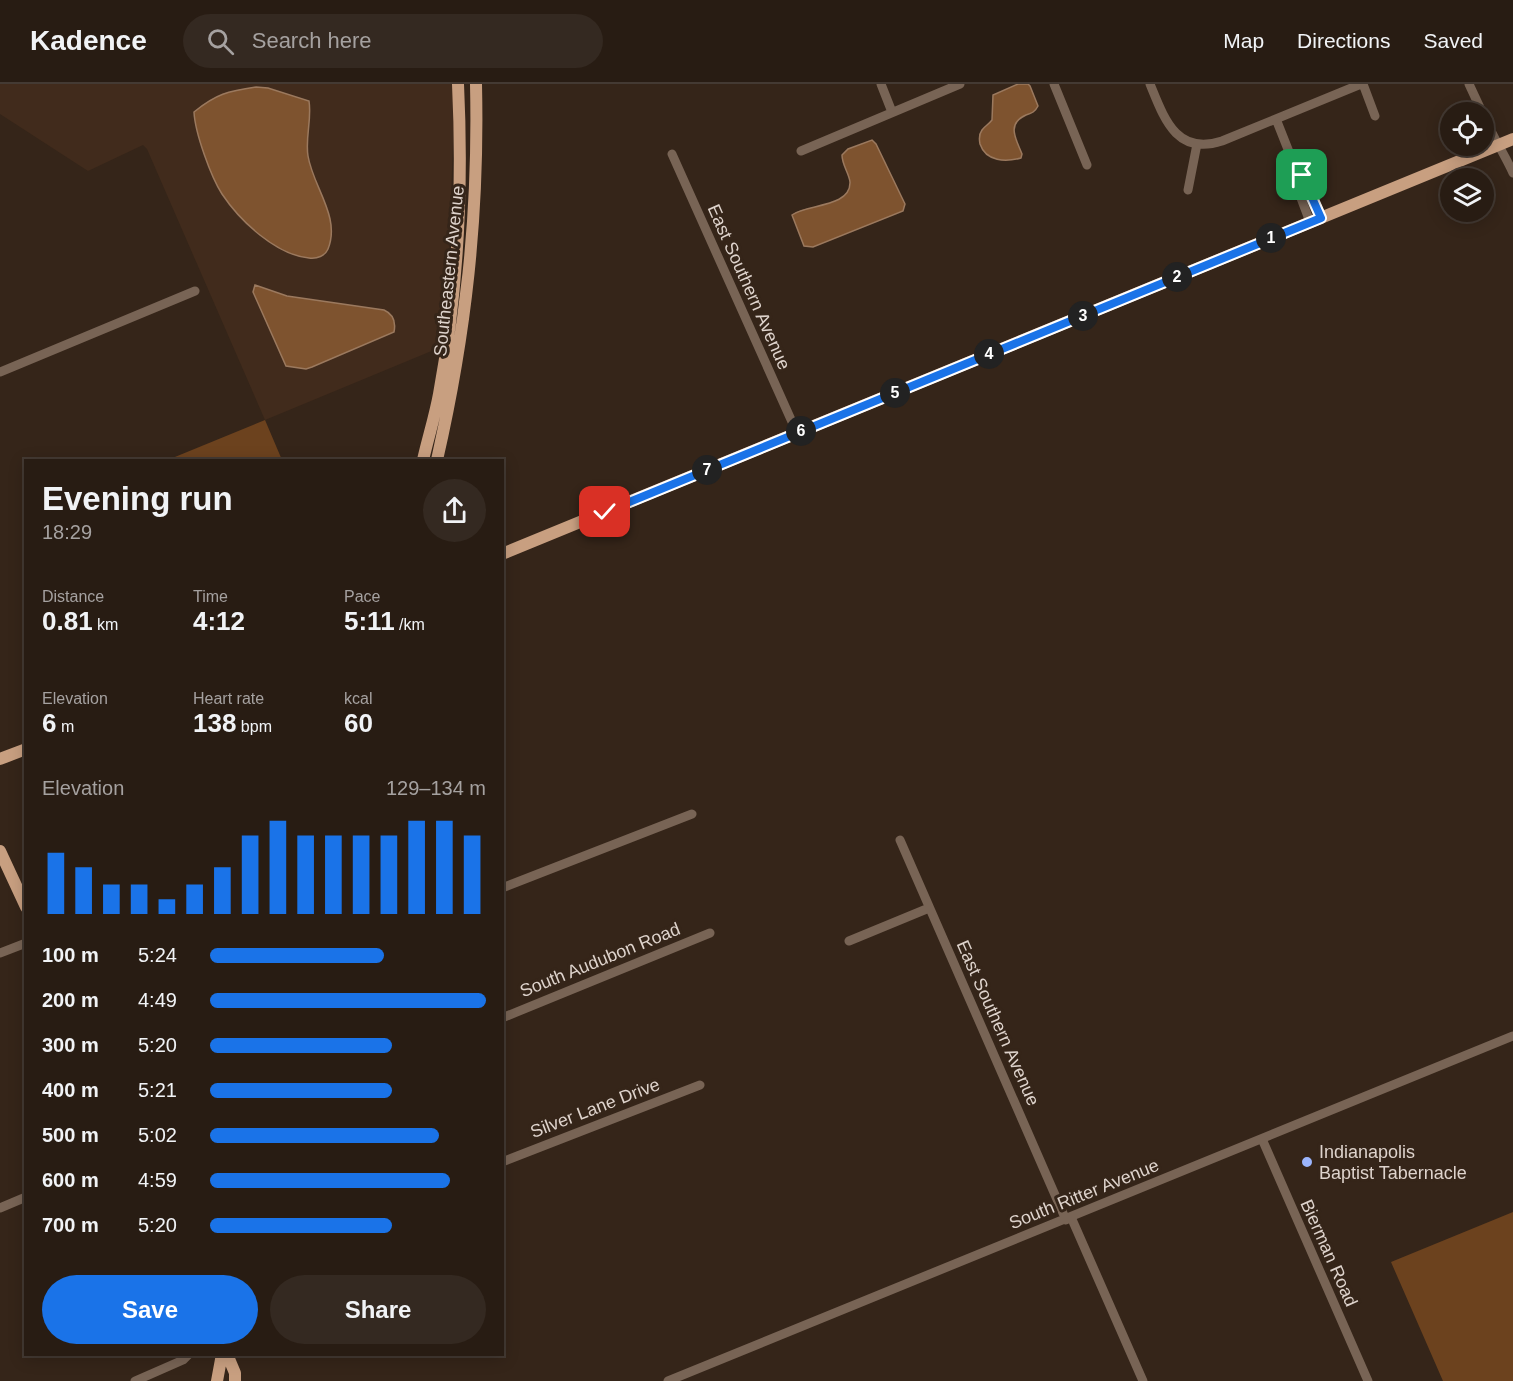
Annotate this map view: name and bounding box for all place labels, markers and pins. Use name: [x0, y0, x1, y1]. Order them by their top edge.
pin: [1276, 149, 1327, 200]
pin: 1: [1256, 223, 1286, 253]
pin: 2: [1162, 262, 1192, 292]
pin: 3: [1068, 301, 1098, 331]
pin: 4: [974, 339, 1004, 369]
pin: 5: [880, 378, 910, 408]
pin: 6: [786, 416, 816, 446]
pin: 7: [692, 455, 722, 485]
pin: [579, 486, 630, 537]
place label: Indianapolis Baptist Tabernacle: [1319, 1142, 1467, 1183]
marker: Indianapolis Baptist Tabernacle: [1300, 1155, 1314, 1169]

